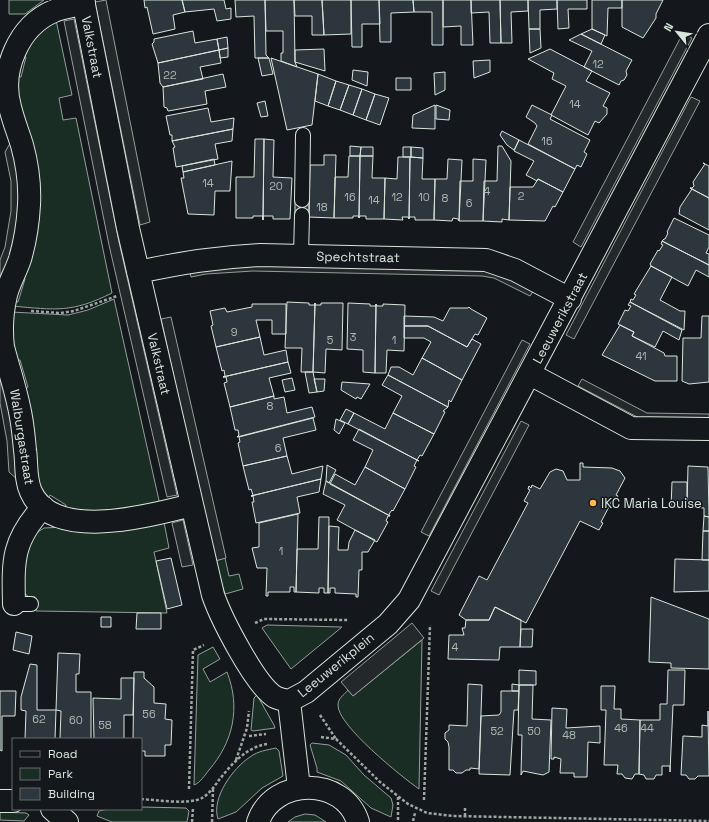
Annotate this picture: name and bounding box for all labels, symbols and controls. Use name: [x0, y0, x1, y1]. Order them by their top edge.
north arrow: [657, 12, 697, 52]
street label: Valkstraat: [78, 14, 106, 80]
text: N: [660, 20, 676, 34]
house number: 12: [592, 57, 604, 71]
house number: 22: [163, 68, 177, 82]
house number: 14: [569, 97, 581, 111]
house number: 16: [541, 134, 553, 148]
house number: 14: [202, 176, 214, 190]
house number: 20: [269, 179, 283, 193]
house number: 4: [484, 184, 491, 198]
house number: 2: [518, 189, 525, 203]
house number: 16: [344, 190, 356, 204]
house number: 12: [391, 190, 403, 204]
house number: 10: [418, 190, 430, 204]
house number: 8: [442, 191, 449, 205]
house number: 14: [368, 193, 380, 207]
house number: 6: [466, 196, 473, 210]
house number: 18: [316, 200, 328, 214]
street label: Spechtstraat: [316, 248, 400, 266]
street label: Leeuwerikstraat: [529, 269, 591, 367]
house number: 9: [231, 325, 238, 339]
house number: 3: [350, 330, 357, 344]
street label: Valkstraat: [144, 331, 174, 397]
house number: 5: [327, 333, 334, 347]
house number: 1: [392, 333, 396, 347]
house number: 41: [635, 349, 647, 363]
street label: Walburgastraat: [6, 388, 38, 486]
house number: 8: [267, 399, 274, 413]
house number: 6: [275, 441, 282, 455]
place label: IKC Maria Louise: [601, 495, 702, 512]
marker: IKC Maria Louise: [588, 498, 598, 508]
house number: 1: [279, 544, 283, 558]
street label: Leeuwerikplein: [294, 629, 378, 701]
house number: 4: [452, 640, 459, 654]
house number: 56: [142, 707, 156, 721]
house number: 62: [32, 712, 46, 726]
house number: 60: [69, 713, 83, 727]
house number: 58: [98, 718, 112, 732]
house number: 46: [614, 721, 628, 735]
house number: 44: [640, 721, 654, 735]
house number: 52: [490, 724, 504, 738]
house number: 50: [527, 724, 541, 738]
house number: 48: [562, 728, 576, 742]
legend: [12, 738, 142, 810]
text: Road: [48, 746, 77, 762]
text: Park: [48, 766, 73, 782]
text: Building: [48, 786, 95, 802]

